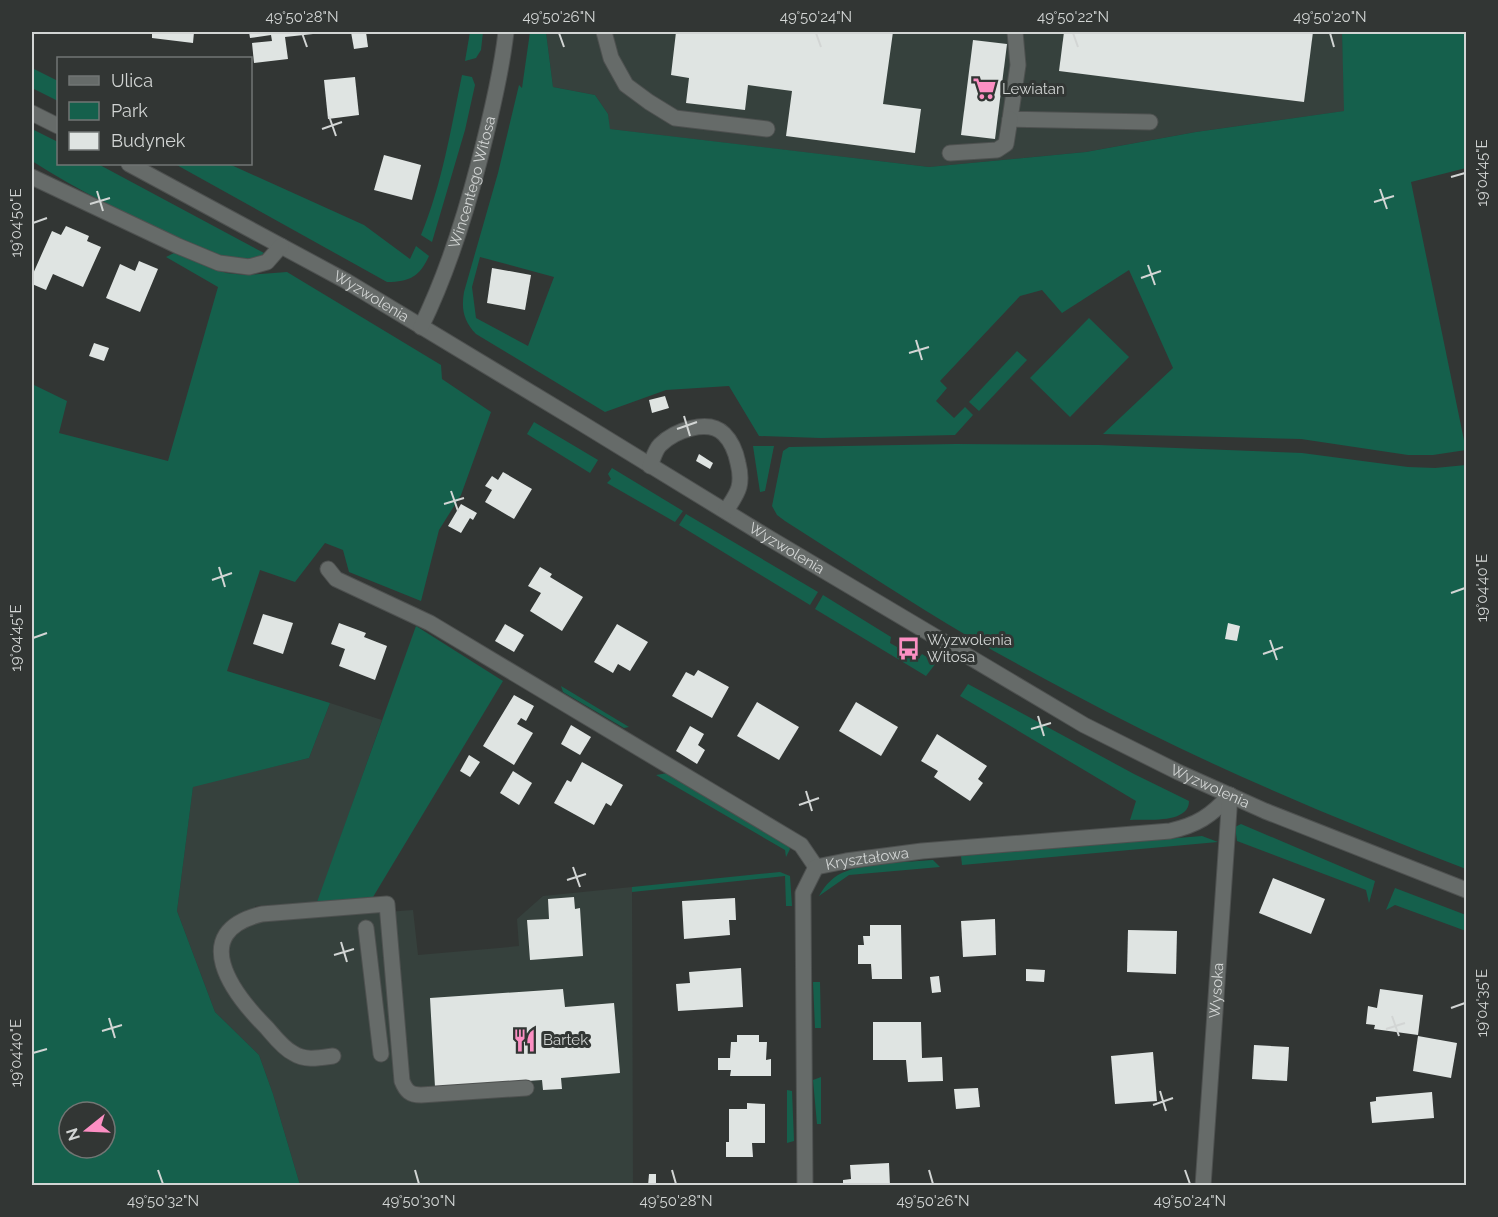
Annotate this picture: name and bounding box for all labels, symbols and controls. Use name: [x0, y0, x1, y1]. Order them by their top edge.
text: 49°50'28"N: [265, 8, 339, 26]
text: 49°50'26"N: [522, 8, 596, 26]
text: 49°50'24"N: [780, 8, 852, 26]
text: 49°50'22"N: [1037, 8, 1109, 26]
text: 49°50'20"N: [1293, 8, 1367, 26]
legend: [57, 57, 252, 165]
text: Ulica: [111, 70, 153, 91]
supermarket icon: Lewiatan: [971, 76, 997, 102]
place label: Lewiatan: [1002, 80, 1065, 98]
text: Park: [111, 100, 148, 121]
street label: Wincentego Witosa: [445, 114, 499, 251]
text: Budynek: [111, 130, 186, 151]
text: 19°04'45"E: [1473, 139, 1491, 207]
text: 19°04'50"E: [7, 188, 25, 258]
street label: Wyzwolenia: [330, 267, 412, 326]
street label: Wyzwolenia: [746, 519, 828, 578]
text: 19°04'40"E: [1473, 554, 1491, 622]
text: 19°04'45"E: [7, 604, 25, 672]
place label: Wyzwolenia Witosa: [927, 631, 1012, 666]
bus stop icon: Wyzwolenia Witosa: [896, 636, 922, 662]
street label: Wyzwolenia: [1168, 761, 1253, 812]
street label: Kryształowa: [824, 844, 910, 874]
street label: Wysoka: [1206, 962, 1227, 1019]
text: 19°04'35"E: [1473, 969, 1491, 1037]
text: 19°04'40"E: [7, 1019, 25, 1087]
restaurant icon: Bartek: [512, 1027, 538, 1053]
place label: Bartek: [543, 1031, 588, 1049]
north arrow: [57, 1100, 117, 1160]
text: N: [62, 1126, 84, 1143]
text: 49°50'32"N: [127, 1192, 199, 1210]
text: 49°50'30"N: [382, 1192, 456, 1210]
text: 49°50'28"N: [639, 1192, 713, 1210]
text: 49°50'26"N: [896, 1192, 970, 1210]
text: 49°50'24"N: [1154, 1192, 1226, 1210]

